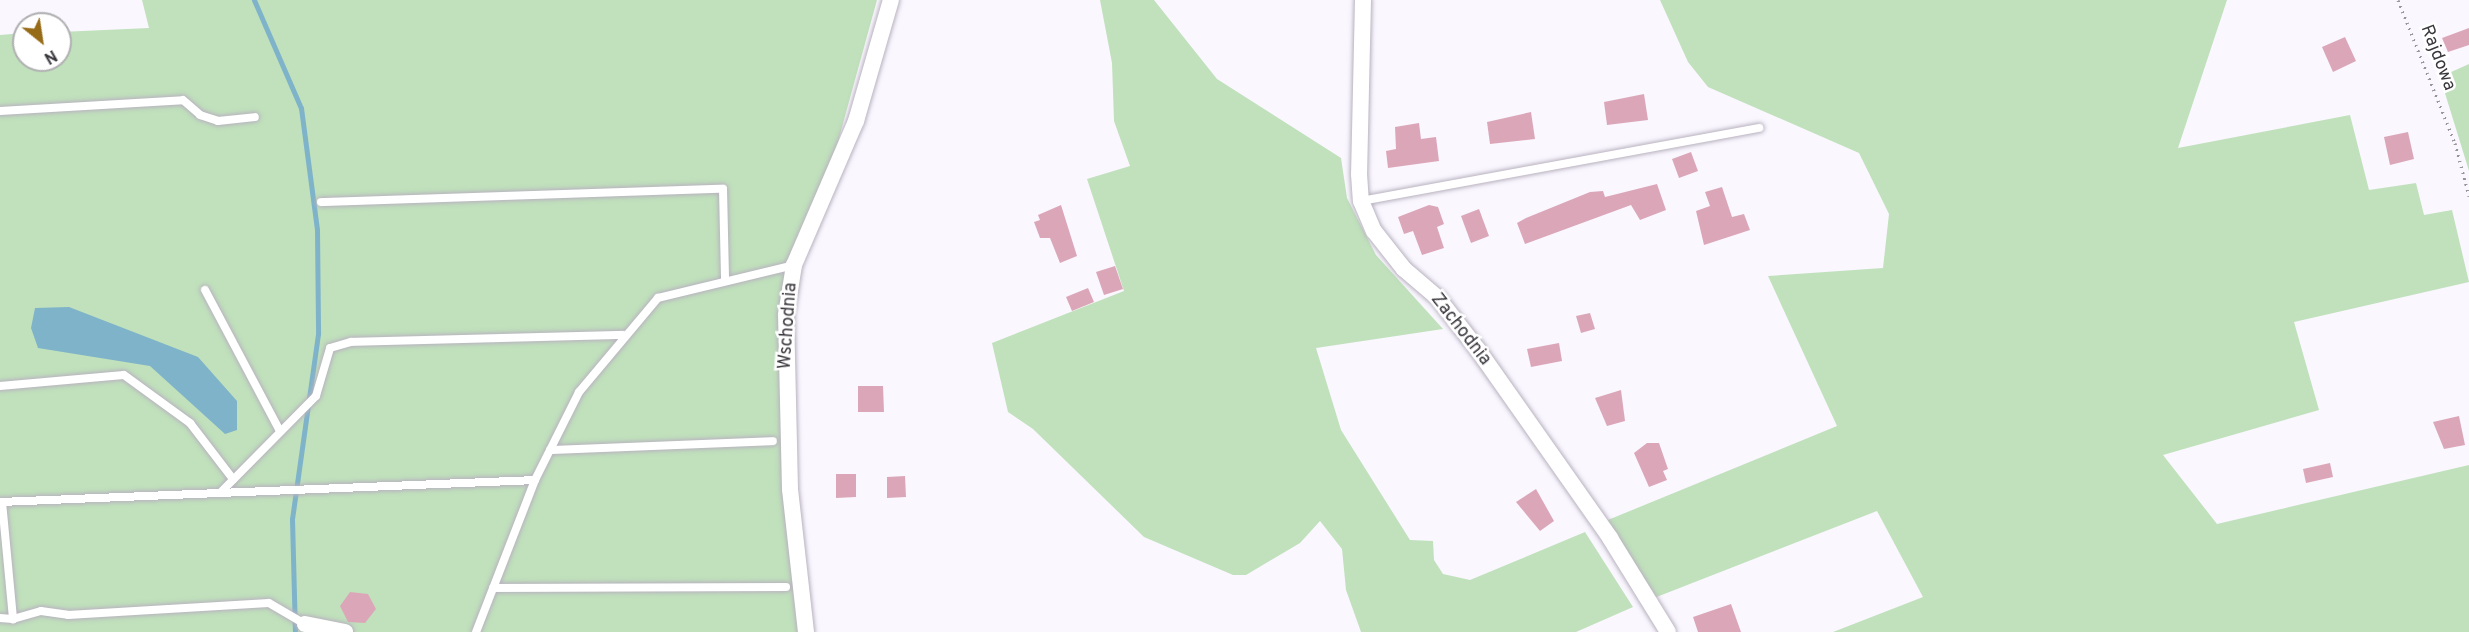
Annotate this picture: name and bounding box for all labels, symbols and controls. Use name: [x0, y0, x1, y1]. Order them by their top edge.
north arrow: [12, 12, 72, 72]
street label: Rajdowa: [2415, 22, 2459, 94]
text: N: [40, 44, 60, 67]
street label: Wschodnia: [775, 282, 803, 370]
street label: Zachodnia: [1425, 290, 1495, 370]

